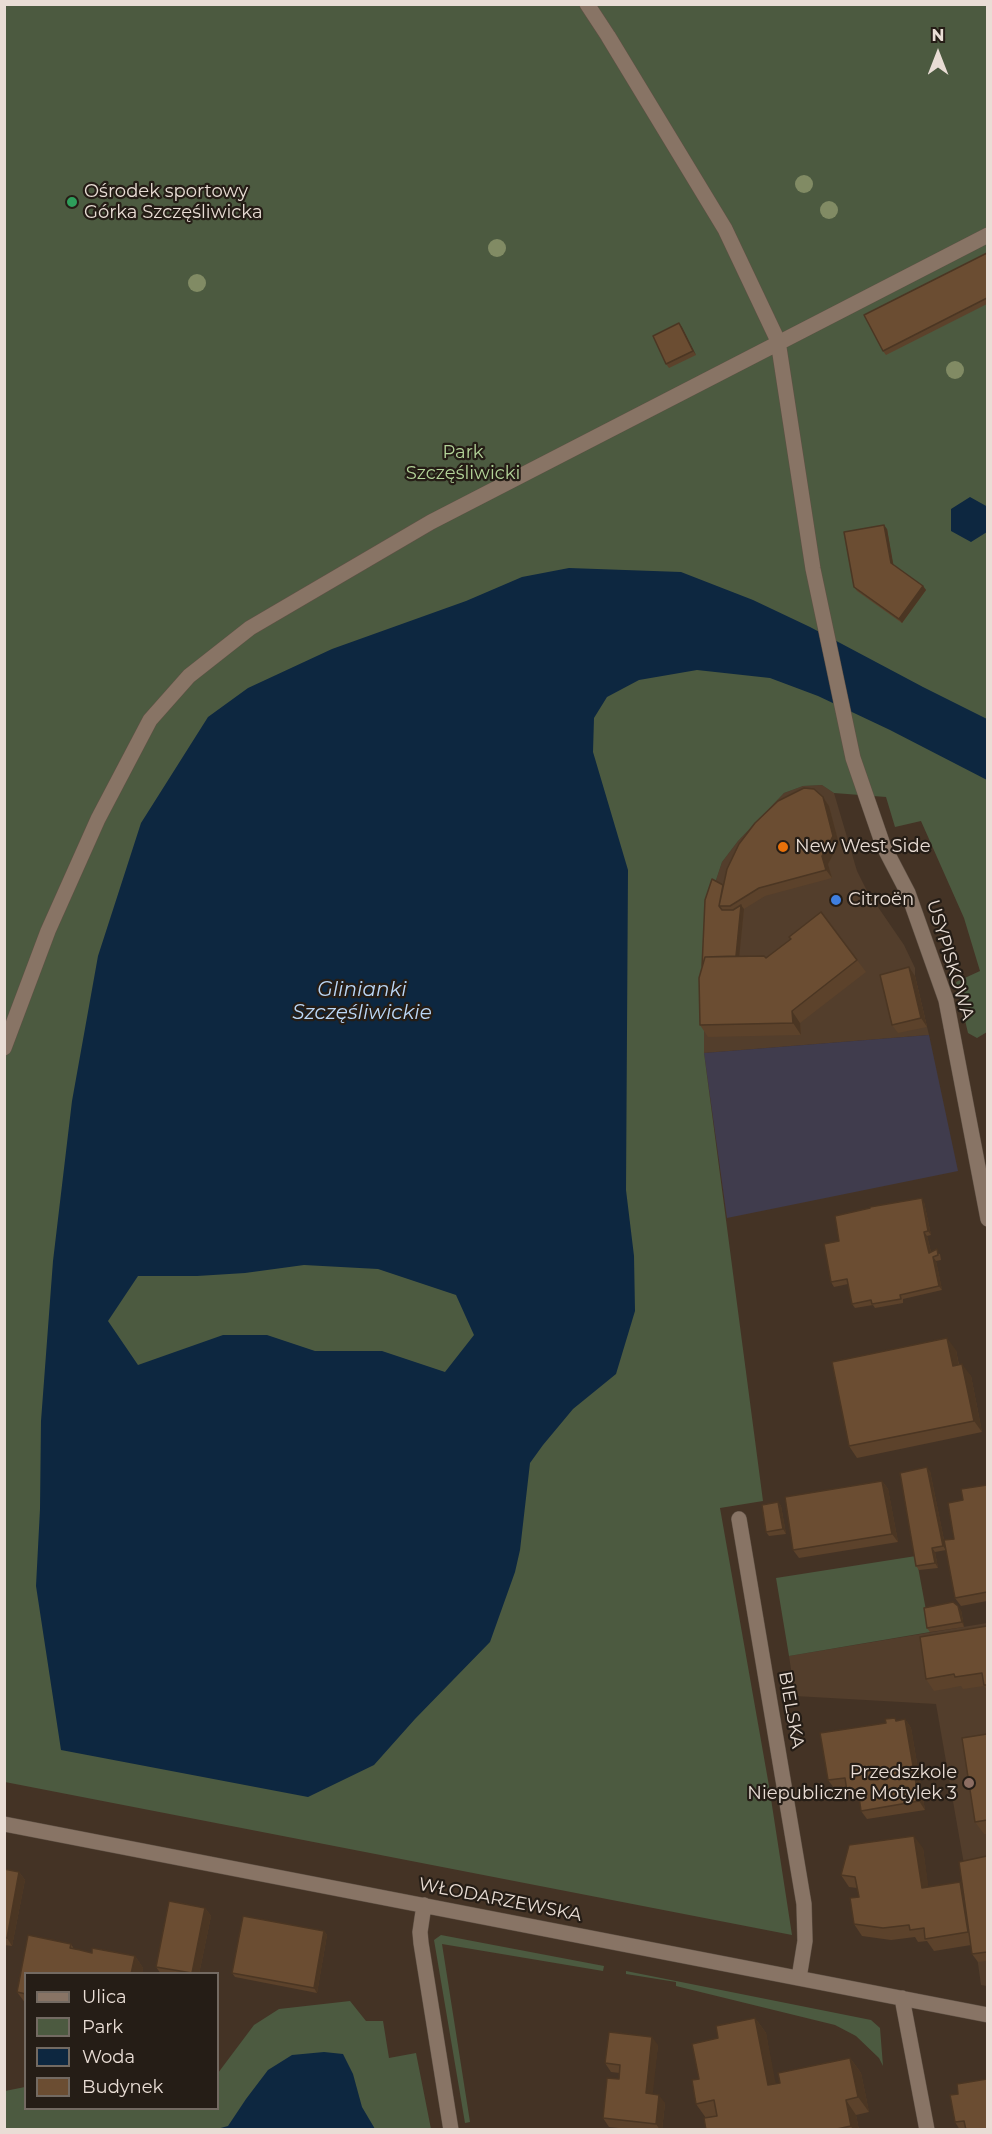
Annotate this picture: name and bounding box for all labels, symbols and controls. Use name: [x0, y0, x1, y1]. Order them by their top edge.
north arrow: [908, 24, 968, 84]
text: N: [932, 26, 944, 45]
place label: Ośrodek sportowy Górka Szczęśliwicka: [84, 181, 263, 224]
marker: Ośrodek sportowy Górka Szczęśliwicka: [65, 195, 79, 209]
park label: Park Szczęśliwicki: [406, 442, 520, 484]
place label: New West Side: [795, 836, 931, 858]
marker: New West Side: [776, 840, 790, 854]
place label: Citroën: [848, 889, 914, 911]
marker: Citroën: [829, 893, 843, 907]
street label: USYPISKOWA: [921, 897, 979, 1023]
water label: Glinianki Szczęśliwickie: [292, 978, 432, 1025]
street label: BIELSKA: [774, 1670, 808, 1750]
place label: Przedszkole Niepubliczne Motylek 3: [747, 1762, 957, 1804]
marker: Przedszkole Niepubliczne Motylek 3: [962, 1776, 976, 1790]
street label: WŁODARZEWSKA: [417, 1874, 583, 1926]
legend: [24, 1972, 219, 2110]
text: Ulica: [82, 1986, 127, 2008]
text: Park: [82, 2016, 123, 2038]
text: Woda: [82, 2046, 135, 2068]
text: Budynek: [82, 2076, 163, 2098]

